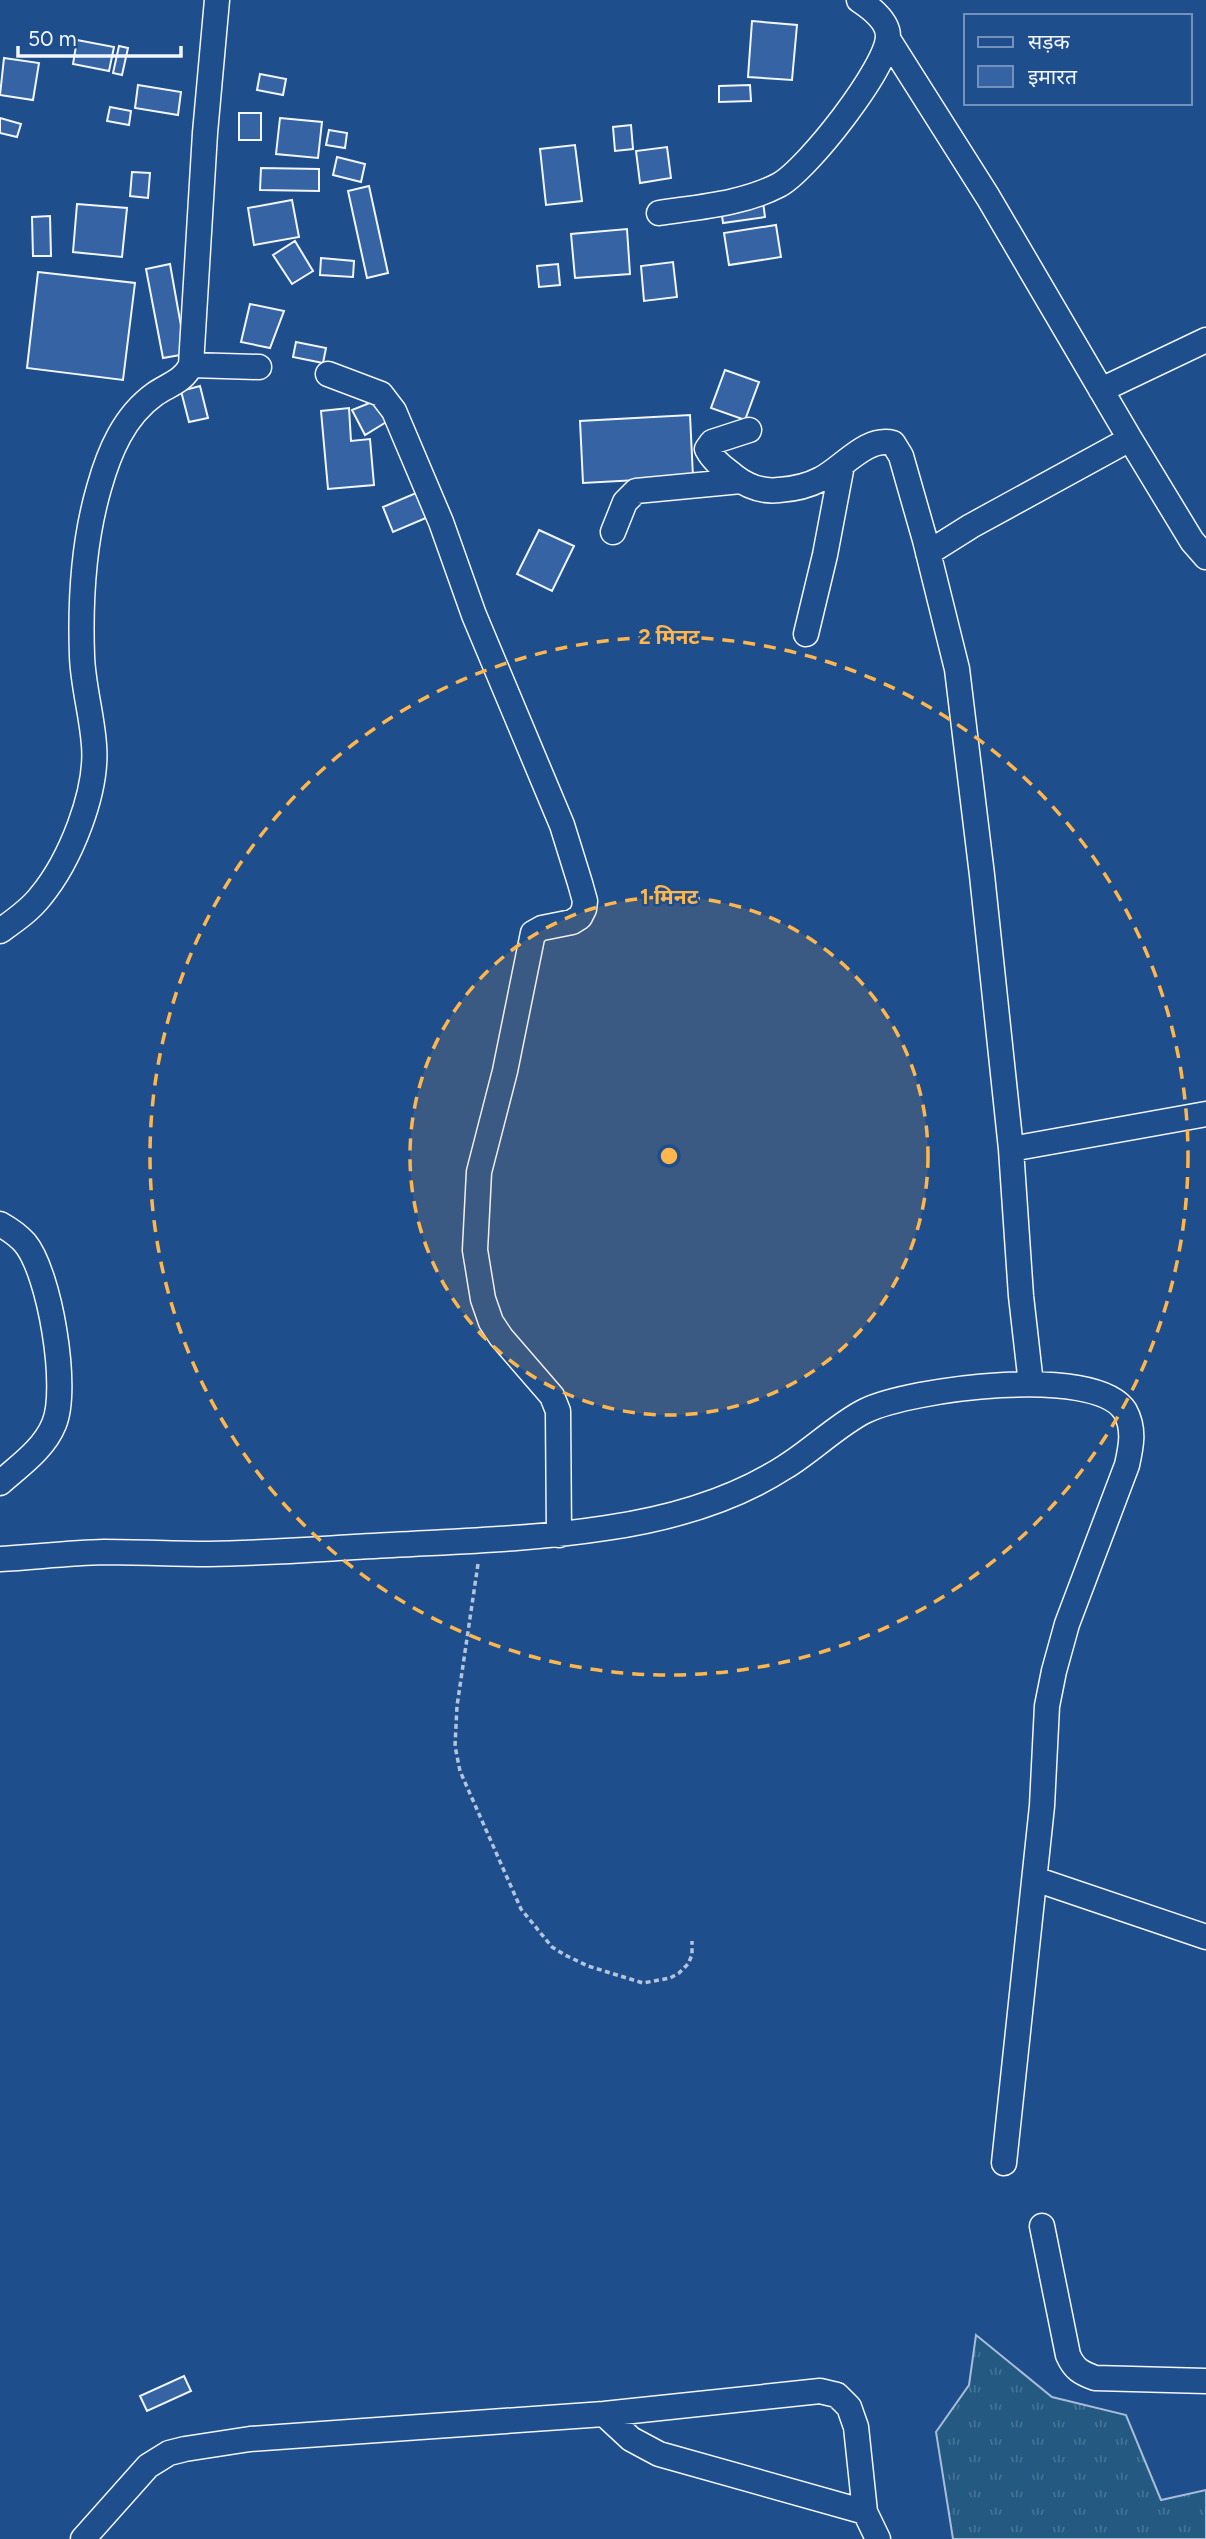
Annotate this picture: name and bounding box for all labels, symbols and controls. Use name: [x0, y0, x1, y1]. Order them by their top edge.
scale bar: [18, 14, 180, 58]
legend: [964, 14, 1192, 105]
text: 50 m: [28, 26, 77, 51]
text: सड़क: [1028, 29, 1070, 54]
text: इमारत: [1028, 64, 1078, 89]
text: 2 मिनट: [638, 624, 700, 649]
text: 1 मिनट: [640, 884, 699, 909]
centre of rings: [657, 1144, 681, 1168]

